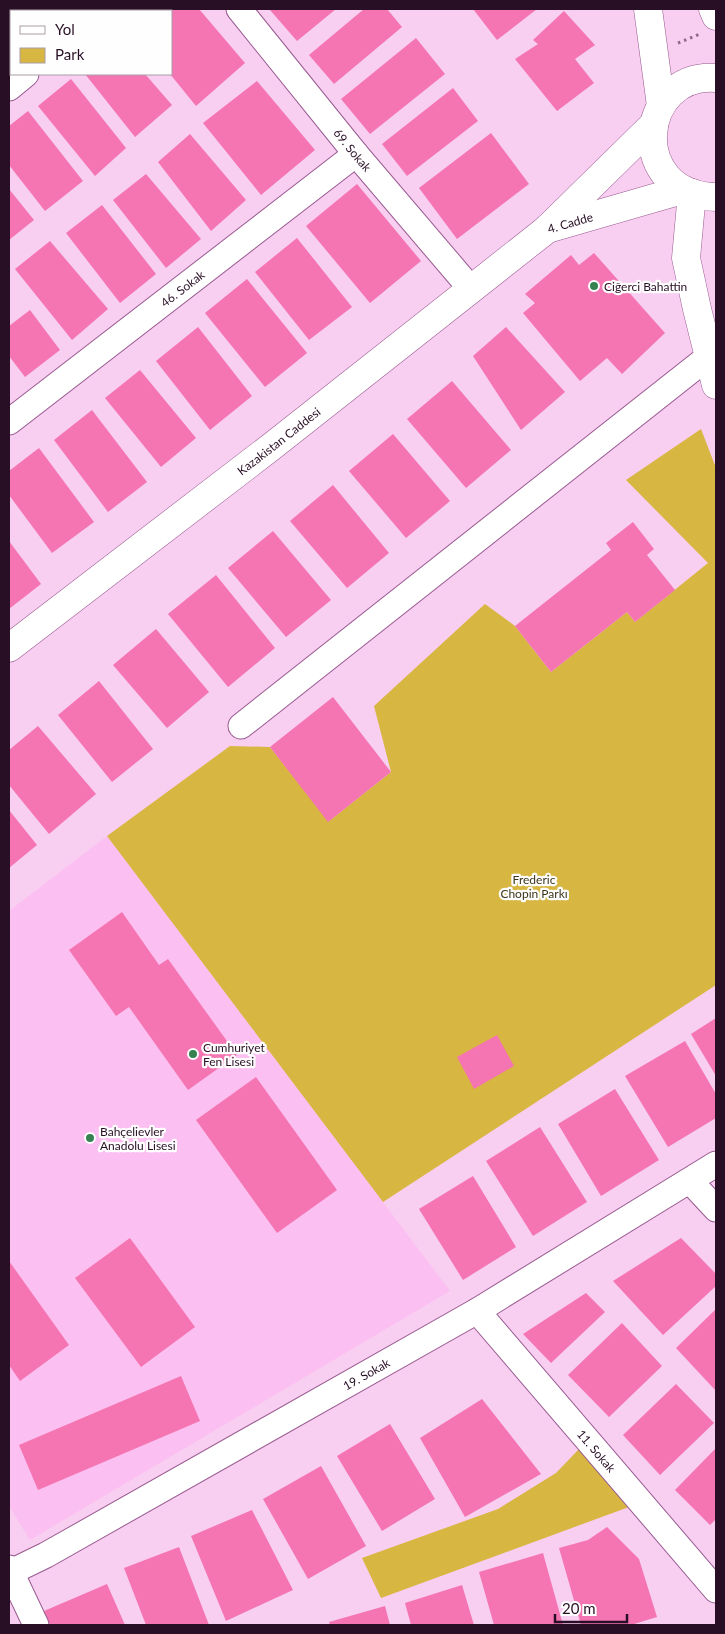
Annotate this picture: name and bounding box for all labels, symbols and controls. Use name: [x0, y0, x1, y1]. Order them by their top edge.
legend: [10, 10, 172, 75]
text: Yol: [55, 20, 75, 38]
text: Park: [55, 45, 85, 63]
street label: 69. Sokak: [331, 125, 375, 175]
street label: 4. Cadde: [546, 209, 595, 236]
street label: 46. Sokak: [157, 266, 208, 310]
place label: Ciğerci Bahattin: [604, 279, 687, 294]
marker: Ciğerci Bahattin: [588, 280, 600, 292]
street label: Kazakistan Caddesi: [234, 404, 323, 478]
park label: Frederic Chopin Parkı: [500, 872, 568, 901]
place label: Cumhuriyet Fen Lisesi: [203, 1040, 265, 1069]
marker: Cumhuriyet Fen Lisesi: [187, 1048, 199, 1060]
place label: Bahçelievler Anadolu Lisesi: [100, 1124, 176, 1153]
marker: Bahçelievler Anadolu Lisesi: [84, 1132, 96, 1144]
street label: 19. Sokak: [340, 1354, 393, 1393]
street label: 11. Sokak: [574, 1426, 620, 1476]
scale bar: [555, 1592, 628, 1624]
text: 20 m: [562, 1599, 596, 1617]

